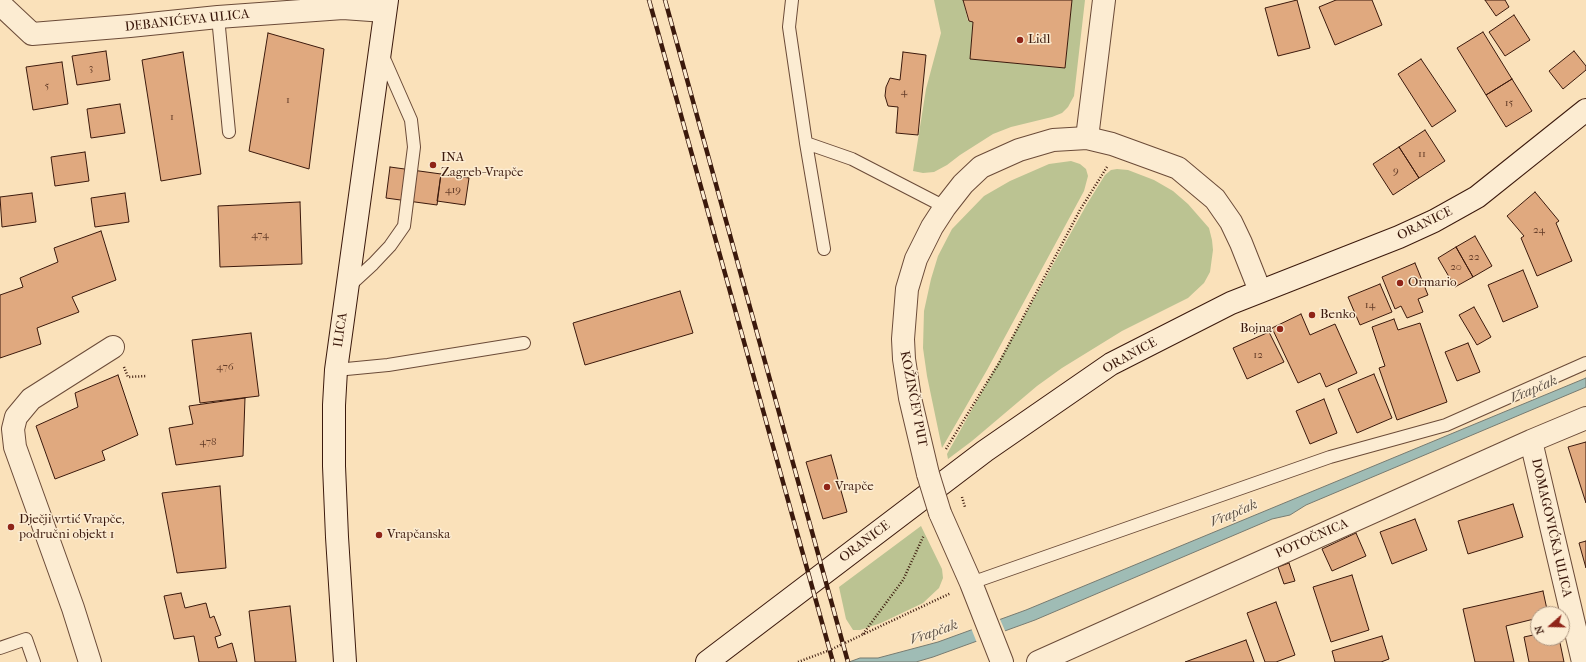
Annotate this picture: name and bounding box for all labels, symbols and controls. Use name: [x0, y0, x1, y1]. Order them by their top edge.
street label: DEBANIĆEVA ULICA: [124, 7, 250, 35]
place label: Lidl: [1028, 32, 1050, 48]
marker: Lidl: [1015, 35, 1025, 45]
house number: 3: [89, 61, 93, 75]
house number: 5: [45, 79, 49, 93]
house number: 4: [901, 85, 907, 99]
house number: 1: [286, 93, 290, 107]
house number: 15: [1505, 96, 1513, 110]
house number: 1: [170, 110, 174, 124]
house number: 11: [1418, 147, 1426, 161]
place label: INA Zagreb-Vrapče: [441, 150, 523, 181]
marker: INA Zagreb-Vrapče: [428, 160, 438, 170]
house number: 9: [1393, 164, 1399, 178]
house number: 419: [445, 183, 461, 197]
street label: ORANICE: [1395, 204, 1455, 244]
house number: 24: [1533, 223, 1545, 237]
house number: 474: [251, 228, 269, 242]
house number: 22: [1468, 250, 1480, 264]
house number: 20: [1450, 260, 1462, 274]
place label: Ormario: [1408, 275, 1457, 291]
marker: Ormario: [1395, 278, 1405, 288]
house number: 14: [1365, 298, 1375, 312]
place label: Benko: [1320, 307, 1356, 323]
marker: Benko: [1307, 310, 1317, 320]
street label: ILICA: [331, 312, 351, 348]
place label: Bojna: [1240, 321, 1272, 337]
marker: Bojna: [1275, 324, 1285, 334]
street label: ORANICE: [1100, 335, 1160, 377]
house number: 12: [1253, 348, 1263, 362]
street label: KOŽINČEV PUT: [896, 350, 930, 448]
house number: 476: [216, 360, 234, 374]
water label: Vrapčak: [1508, 373, 1560, 407]
house number: 478: [199, 435, 217, 449]
street label: DOMAGOVIĆKA ULICA: [1527, 457, 1575, 599]
place label: Vrapče: [835, 479, 874, 495]
marker: Vrapče: [822, 482, 832, 492]
water label: Vrapčak: [1208, 497, 1260, 531]
place label: Dječji vrtić Vrapče, područni objekt 1: [19, 512, 125, 543]
street label: POTOČNICA: [1273, 516, 1351, 562]
street label: ORANICE: [837, 518, 893, 566]
marker: Dječji vrtić Vrapče, područni objekt 1: [6, 522, 16, 532]
place label: Vrapčanska: [387, 527, 450, 543]
marker: Vrapčanska: [374, 530, 384, 540]
north arrow: [1530, 606, 1570, 646]
water label: Vrapčak: [908, 617, 960, 649]
text: N: [1532, 624, 1547, 636]

